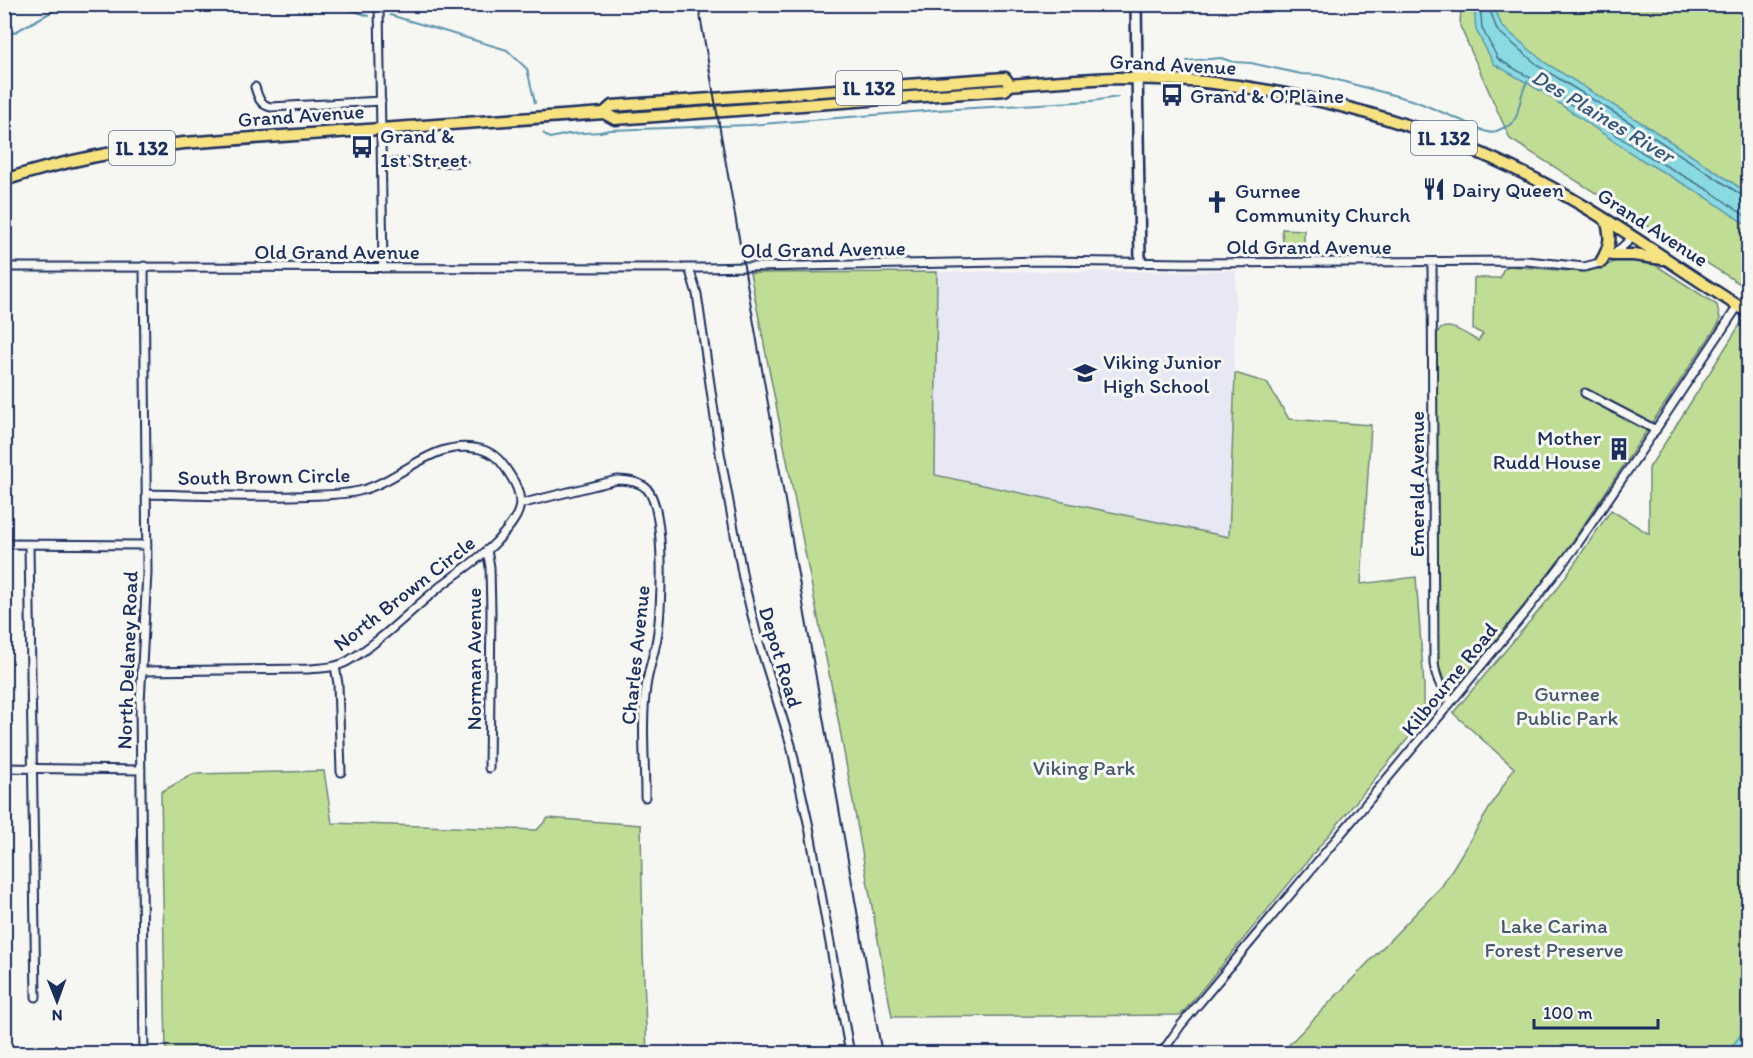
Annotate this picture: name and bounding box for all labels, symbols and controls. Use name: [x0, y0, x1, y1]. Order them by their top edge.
street label: Grand Avenue: [1109, 48, 1237, 80]
water label: Des Plaines River: [1527, 63, 1681, 170]
road number: IL 132: [836, 71, 902, 105]
bus stop icon: Grand & O'Plaine: [1159, 82, 1185, 108]
place label: Grand & O'Plaine: [1190, 83, 1344, 108]
street label: Grand Avenue: [237, 98, 365, 132]
road number: IL 132: [1411, 121, 1477, 155]
place label: Grand & 1st Street: [380, 123, 468, 172]
road number: IL 132: [109, 131, 175, 165]
bus stop icon: Grand & 1st Street: [349, 134, 375, 160]
restaurant icon: Dairy Queen: [1421, 176, 1447, 202]
place label: Dairy Queen: [1452, 177, 1564, 202]
place label: Gurnee Community Church: [1235, 178, 1410, 227]
street label: Grand Avenue: [1593, 182, 1713, 272]
church icon: Gurnee Community Church: [1204, 189, 1230, 215]
street label: Old Grand Avenue: [1226, 234, 1392, 259]
street label: Old Grand Avenue: [740, 235, 906, 263]
street label: Old Grand Avenue: [254, 239, 420, 264]
place label: Viking Junior High School: [1103, 349, 1222, 398]
school or university icon: Viking Junior High School: [1072, 360, 1098, 386]
street label: Emerald Avenue: [1404, 411, 1429, 557]
place label: Mother Rudd House: [1493, 425, 1602, 474]
building icon: Mother Rudd House: [1606, 436, 1632, 462]
street label: South Brown Circle: [177, 462, 351, 490]
street label: North Brown Circle: [328, 530, 480, 656]
street label: North Delaney Road: [111, 570, 143, 750]
street label: Charles Avenue: [615, 584, 655, 726]
street label: Norman Avenue: [461, 588, 486, 730]
street label: Depot Road: [754, 603, 808, 711]
street label: Kilbourne Road: [1396, 617, 1502, 741]
park label: Gurnee Public Park: [1516, 681, 1618, 730]
park label: Viking Park: [1033, 755, 1136, 780]
park label: Lake Carina Forest Preserve: [1485, 913, 1624, 962]
north arrow: [27, 971, 87, 1031]
scale bar: [1534, 992, 1658, 1030]
text: 100 m: [1543, 1002, 1593, 1024]
text: N: [52, 1006, 63, 1025]

